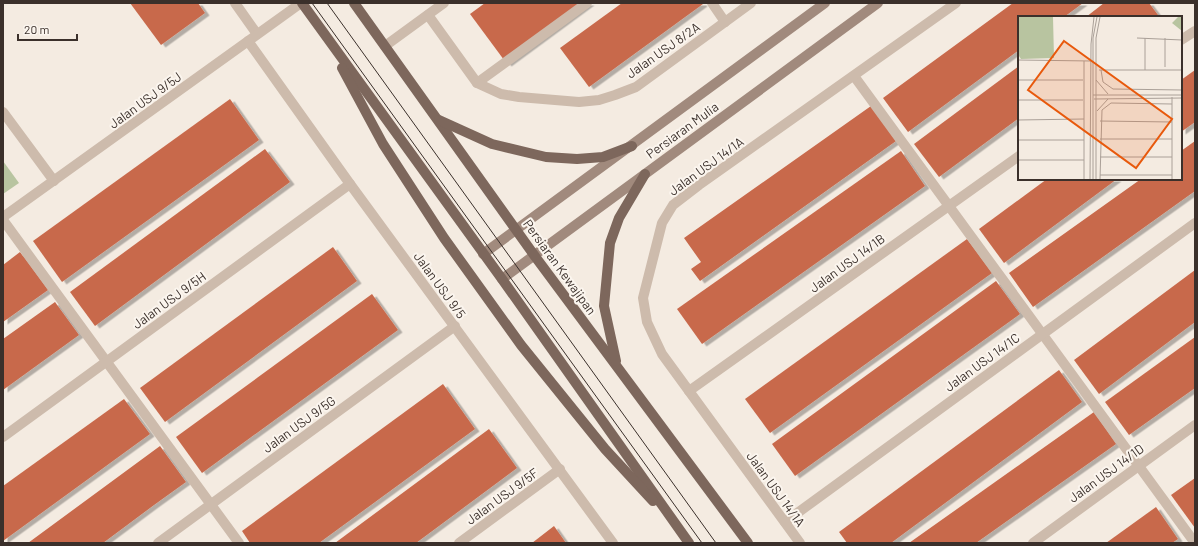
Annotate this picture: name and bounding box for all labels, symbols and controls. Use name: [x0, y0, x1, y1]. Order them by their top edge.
scale bar: [18, 16, 77, 42]
inset map: [1018, 16, 1182, 180]
street label: Jalan USJ 8/2A: [623, 19, 703, 81]
text: 20 m: [24, 22, 50, 36]
street label: Jalan USJ 9/5J: [106, 68, 184, 132]
street label: Persiaran Mulia: [643, 98, 721, 162]
street label: Jalan USJ 14/1A: [665, 133, 747, 199]
street label: Persiaran Kewajipan: [520, 216, 600, 318]
street label: Jalan USJ 14/1B: [806, 230, 888, 296]
street label: Jalan USJ 9/5: [411, 249, 470, 322]
street label: Jalan USJ 9/5H: [129, 268, 209, 332]
street label: Jalan USJ 14/1C: [941, 329, 1023, 395]
street label: Jalan USJ 9/5G: [259, 392, 339, 456]
street label: Jalan USJ 14/1D: [1065, 440, 1147, 506]
street label: Jalan USJ 14/1A: [743, 448, 809, 530]
street label: Jalan USJ 9/5F: [463, 464, 542, 528]

